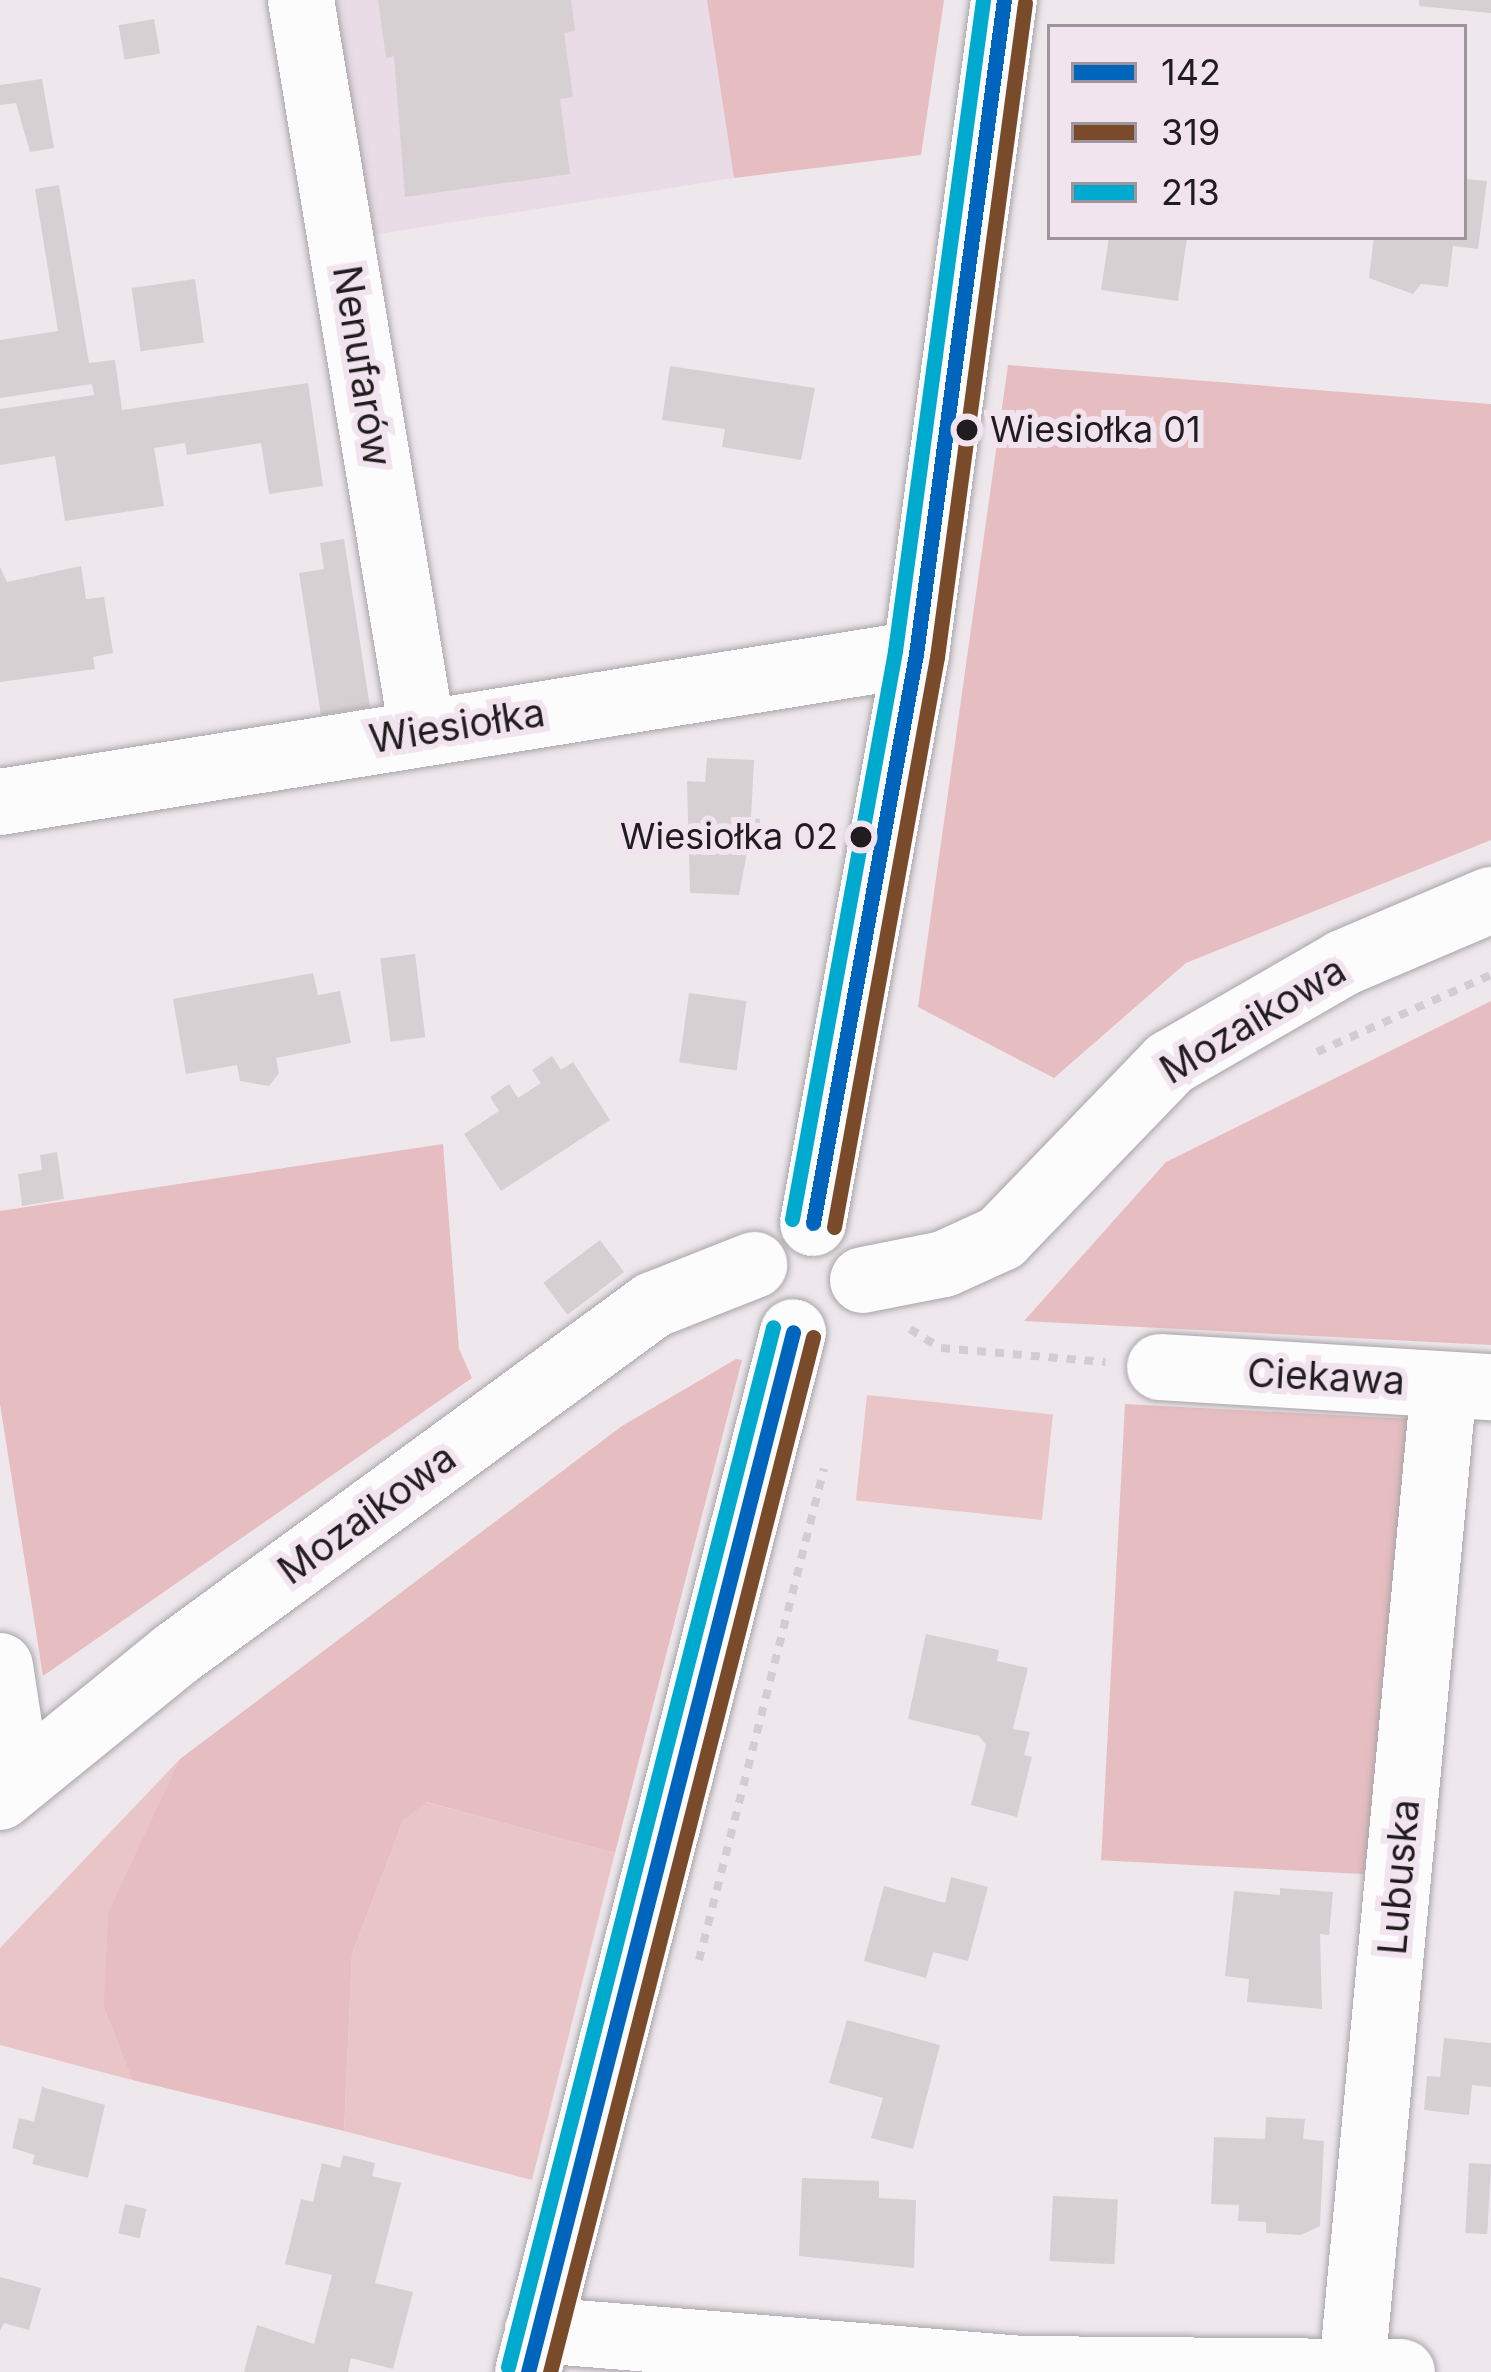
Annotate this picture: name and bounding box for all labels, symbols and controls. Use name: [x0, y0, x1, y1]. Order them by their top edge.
legend: [1047, 24, 1467, 240]
text: 142: [1161, 50, 1221, 94]
text: 319: [1161, 110, 1220, 154]
text: 213: [1161, 170, 1220, 214]
street label: Nenufarów: [323, 262, 401, 470]
place label: Wiesiołka 01: [990, 408, 1201, 452]
marker: Wiesiołka 01: [956, 419, 978, 441]
street label: Wiesiołka: [366, 689, 548, 763]
place label: Wiesiołka 02: [620, 815, 838, 859]
marker: Wiesiołka 02: [850, 826, 872, 848]
street label: Mozaikowa: [1152, 946, 1354, 1094]
street label: Ciekawa: [1246, 1350, 1406, 1404]
street label: Mozaikowa: [269, 1434, 465, 1594]
street label: Lubuska: [1369, 1797, 1429, 1957]

